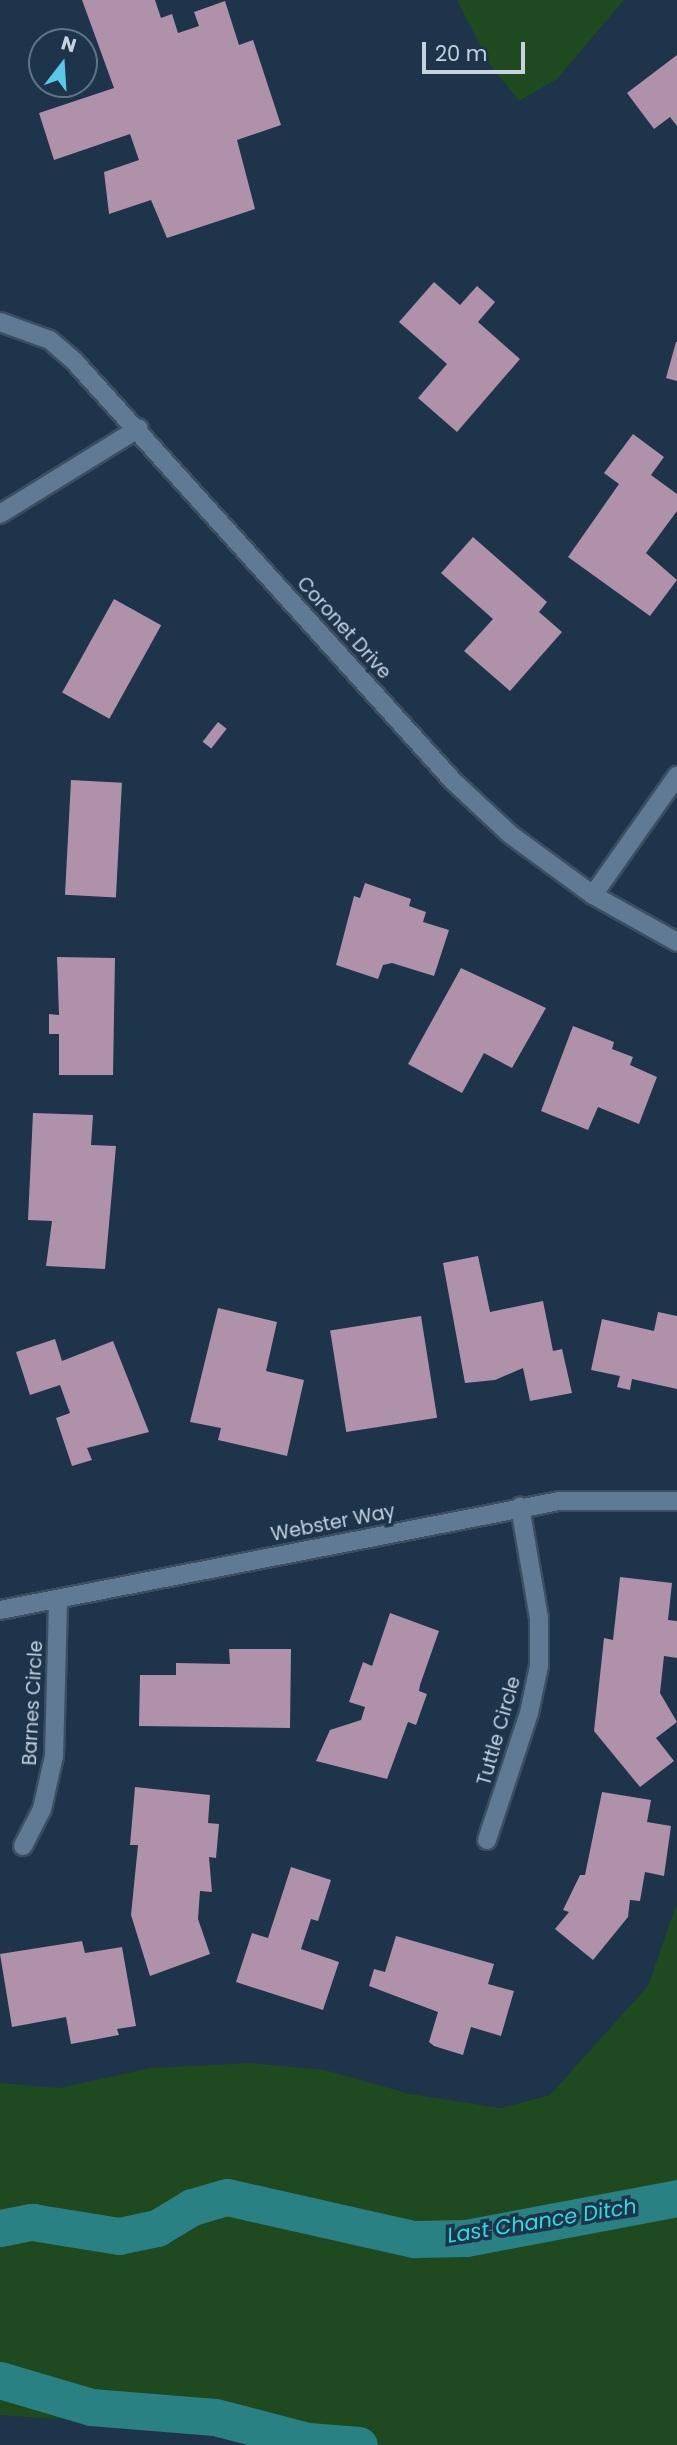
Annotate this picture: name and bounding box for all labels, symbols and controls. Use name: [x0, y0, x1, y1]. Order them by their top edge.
north arrow: [28, 28, 98, 98]
scale bar: [425, 28, 528, 72]
text: N: [58, 29, 79, 59]
text: 20 m: [435, 39, 488, 68]
street label: Coronet Drive: [292, 572, 396, 684]
street label: Webster Way: [269, 1500, 397, 1546]
street label: Barnes Circle: [18, 1640, 48, 1766]
street label: Tuttle Circle: [473, 1674, 525, 1788]
water label: Last Chance Ditch: [446, 2194, 638, 2248]

